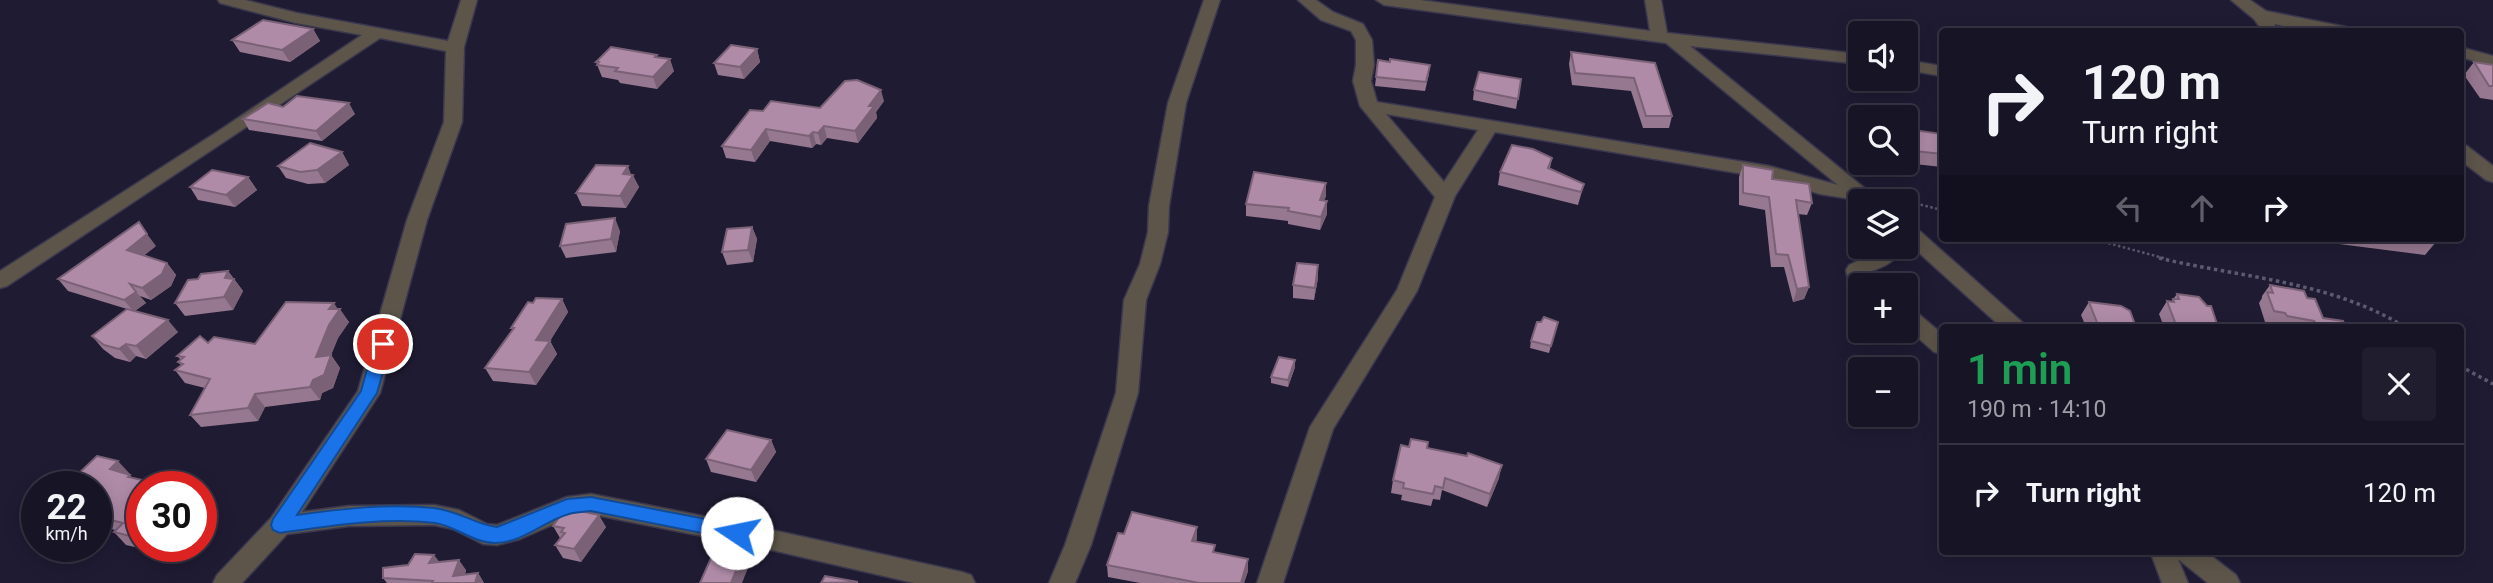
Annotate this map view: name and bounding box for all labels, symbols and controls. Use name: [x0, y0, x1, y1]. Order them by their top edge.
map controls: [1848, 21, 1918, 427]
button: sound: [1848, 21, 1918, 91]
text: 120 m: [2082, 54, 2221, 111]
icon: right: [1967, 56, 2058, 147]
button: search: [1848, 105, 1918, 175]
text: Turn right: [2082, 113, 2218, 151]
button: layers: [1848, 189, 1918, 259]
icon: left: [2110, 189, 2148, 227]
icon: ahead: [2183, 189, 2221, 227]
icon: right: [2256, 189, 2294, 227]
button: +: [1848, 273, 1918, 343]
pin: [353, 314, 413, 374]
icon: arrive: [364, 325, 402, 363]
text: 1 min: [1967, 345, 2072, 394]
button: close: [2362, 347, 2436, 421]
button: −: [1848, 357, 1918, 427]
text: 190 m · 14:10: [1967, 396, 2106, 423]
speed limit sign: 30: [126, 471, 217, 562]
icon: right: [1967, 474, 2005, 512]
text: Turn right: [2026, 478, 2141, 508]
text: 120 m: [2363, 478, 2436, 508]
text: 22: [46, 487, 87, 528]
position arrow: [700, 496, 774, 570]
text: km/h: [45, 523, 88, 544]

